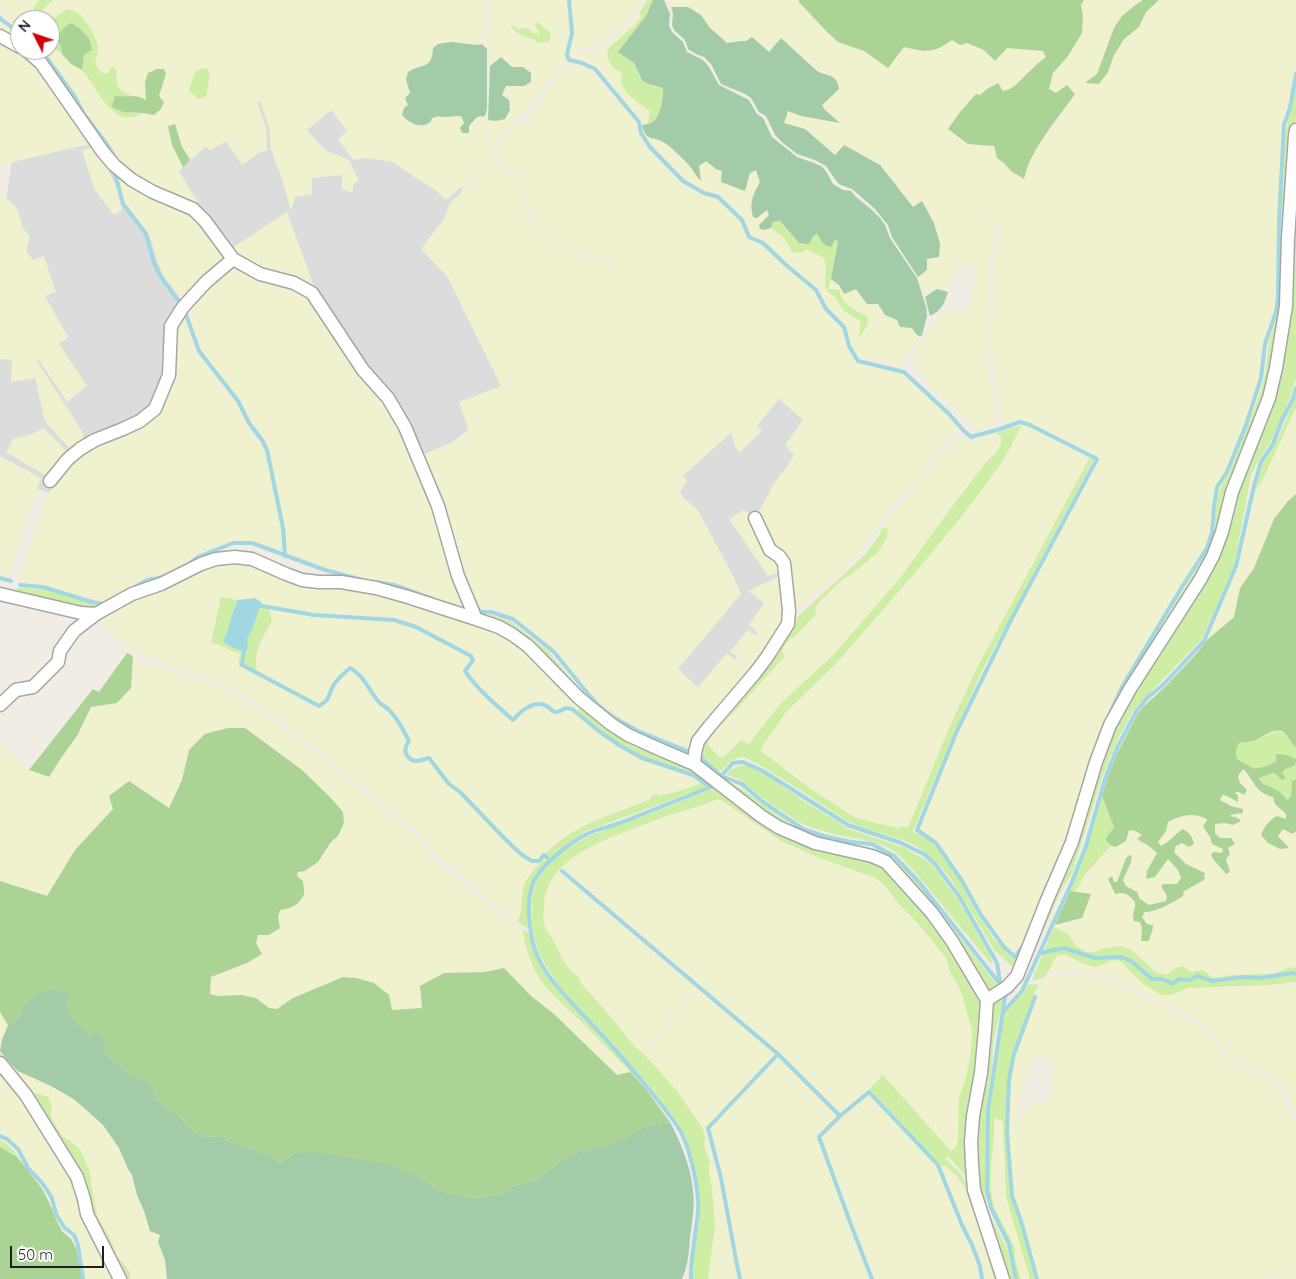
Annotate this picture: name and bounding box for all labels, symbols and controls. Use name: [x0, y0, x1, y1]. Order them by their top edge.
north arrow: [10, 10, 60, 60]
text: N: [14, 16, 35, 36]
scale bar: [12, 1236, 106, 1268]
text: 50 m: [18, 1245, 53, 1264]

